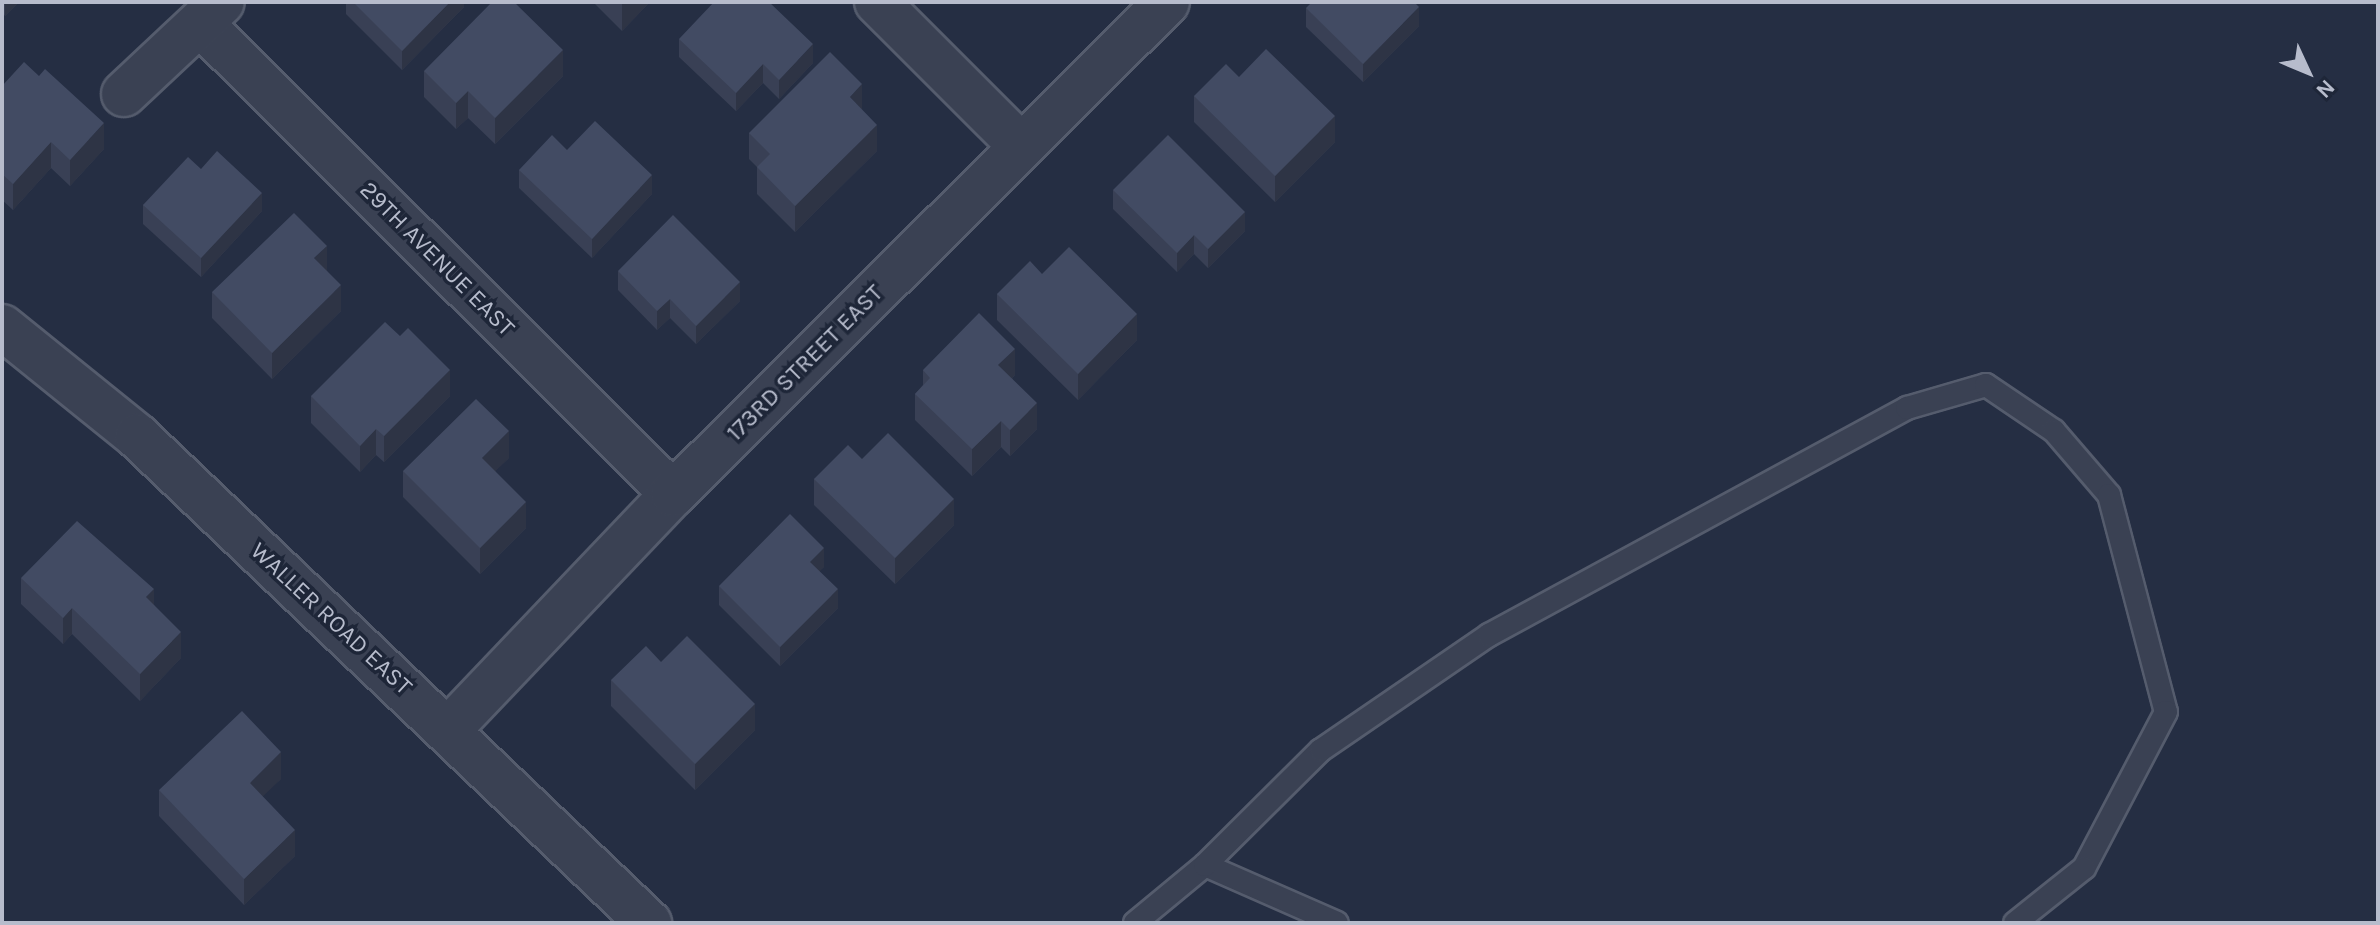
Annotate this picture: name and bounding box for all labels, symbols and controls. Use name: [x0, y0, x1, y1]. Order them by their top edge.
north arrow: [2268, 32, 2348, 112]
text: N: [2310, 74, 2340, 103]
street label: 29TH AVENUE EAST: [354, 176, 520, 342]
street label: 173RD STREET EAST: [721, 279, 889, 447]
street label: WALLER ROAD EAST: [244, 537, 418, 701]

